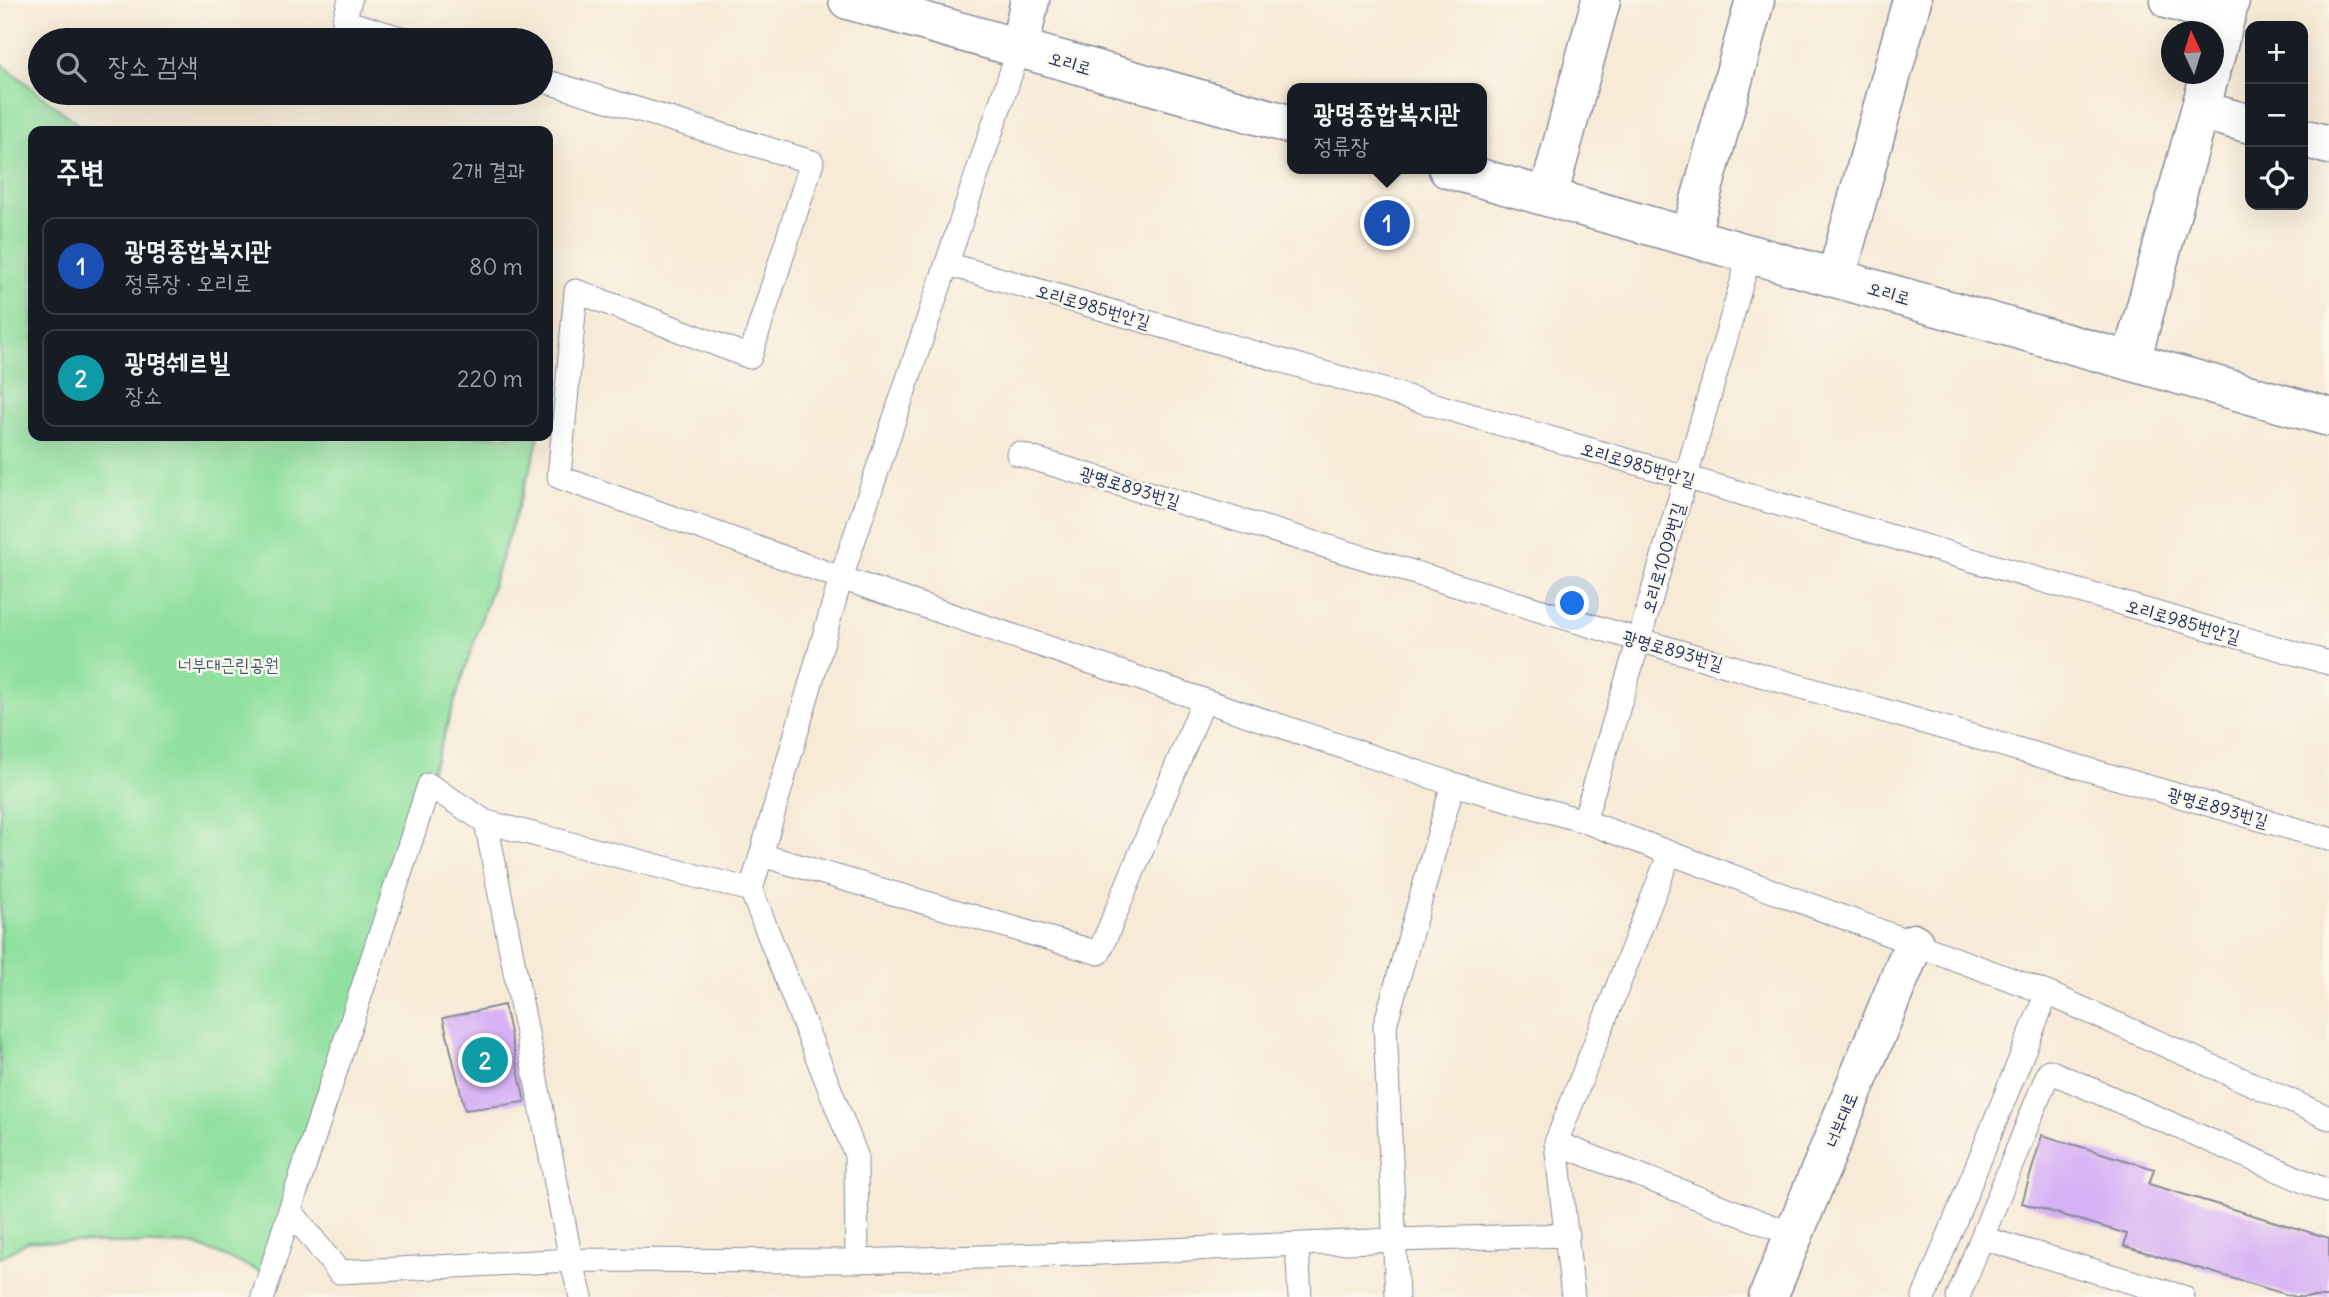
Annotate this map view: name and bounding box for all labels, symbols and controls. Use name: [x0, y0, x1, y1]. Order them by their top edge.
north arrow: [2161, 21, 2224, 84]
map controls: [2245, 21, 2308, 210]
button: +: [2245, 21, 2308, 84]
search box: [28, 28, 553, 105]
street label: 오리로: [1046, 46, 1094, 80]
icon: search: [52, 48, 90, 86]
text: 장소 검색: [108, 49, 198, 82]
popup: [1287, 83, 1487, 174]
button: −: [2245, 84, 2308, 147]
text: 광명종합복지관: [1314, 96, 1460, 129]
text: 정류장: [1314, 131, 1369, 160]
button: locate: [2245, 147, 2308, 210]
text: 주변: [56, 152, 104, 190]
text: 2개 결과: [451, 156, 525, 185]
pin: 1: [1364, 197, 1410, 249]
text: 광명종합복지관: [125, 233, 271, 266]
text: 1: [76, 252, 86, 281]
text: 80 m: [469, 252, 523, 281]
text: 정류장 · 오리로: [125, 268, 252, 297]
street label: 오리로: [1865, 276, 1913, 310]
street label: 오리로985번안길: [1033, 279, 1153, 333]
text: 광명쉐르빌: [125, 345, 230, 378]
text: 2: [75, 364, 87, 393]
text: 220 m: [457, 364, 523, 393]
text: 장소: [125, 380, 162, 409]
street label: 오리로985번안길: [1578, 437, 1698, 491]
street label: 광명로893번길: [1077, 461, 1183, 513]
street label: 오리로1009번길: [1636, 500, 1690, 616]
your location: [1555, 586, 1589, 620]
street label: 오리로985번안길: [2123, 594, 2243, 648]
street label: 광명로893번길: [1620, 625, 1726, 675]
park label: 너부대근린공원: [177, 653, 279, 676]
street label: 광명로893번길: [2165, 782, 2271, 832]
pin: 2: [462, 1034, 508, 1086]
street label: 너부대로: [1819, 1089, 1863, 1151]

